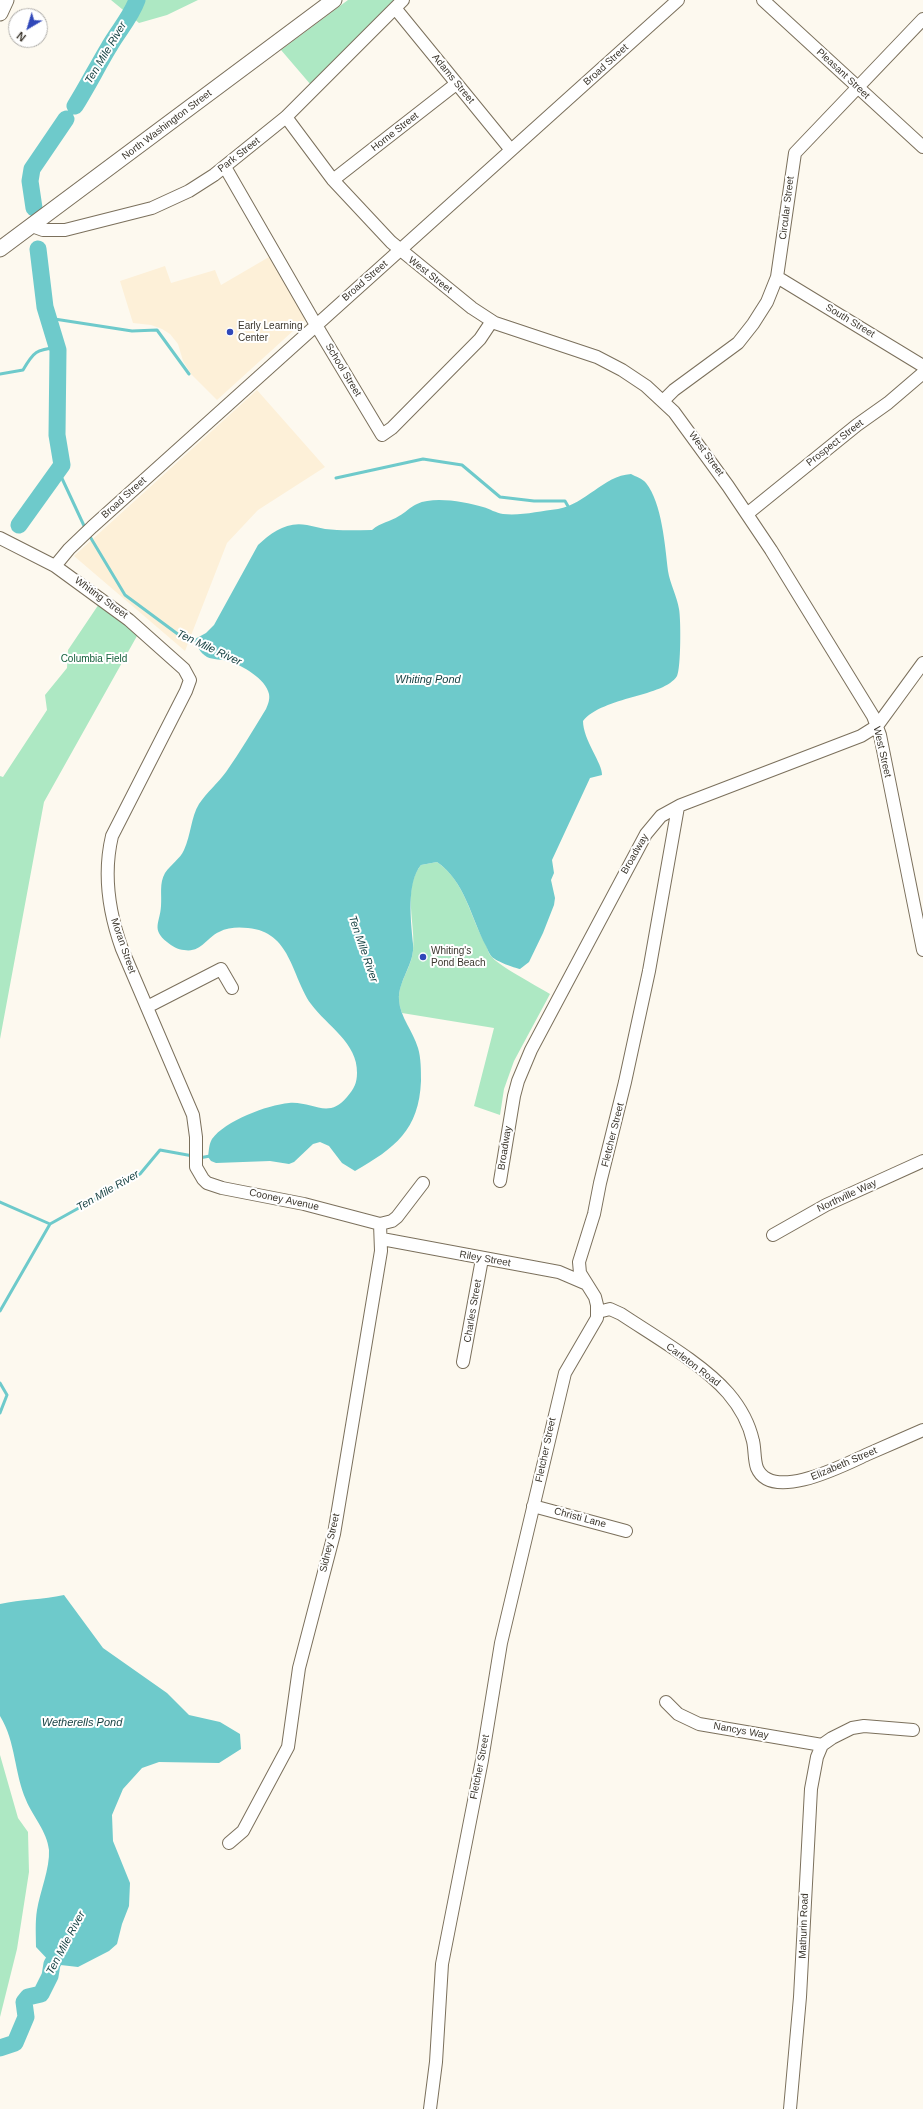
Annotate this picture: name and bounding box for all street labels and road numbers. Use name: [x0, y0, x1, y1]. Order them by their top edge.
street label: Broad Street: [581, 42, 631, 88]
street label: Pleasant Street: [814, 46, 872, 102]
street label: Adams Street: [429, 52, 477, 106]
street label: North Washington Street: [120, 87, 214, 163]
street label: Horne Street: [369, 110, 421, 154]
street label: Park Street: [216, 135, 262, 175]
street label: Circular Street: [777, 176, 797, 240]
street label: West Street: [406, 254, 454, 296]
street label: Broad Street: [340, 258, 390, 304]
street label: South Street: [823, 302, 877, 340]
street label: School Street: [322, 341, 364, 399]
street label: Prospect Street: [804, 417, 866, 469]
street label: West Street: [686, 429, 726, 479]
street label: Broad Street: [99, 475, 149, 521]
street label: Whiting Street: [72, 575, 130, 621]
street label: West Street: [870, 725, 894, 779]
street label: Broadway: [619, 832, 651, 876]
street label: Moran Street: [108, 917, 138, 975]
street label: Fletcher Street: [599, 1102, 627, 1168]
street label: Broadway: [496, 1125, 514, 1171]
street label: Northville Way: [815, 1177, 879, 1215]
street label: Cooney Avenue: [248, 1187, 320, 1213]
street label: Riley Street: [459, 1249, 511, 1269]
street label: Charles Street: [462, 1278, 484, 1344]
street label: Carleton Road: [664, 1341, 722, 1389]
street label: Fletcher Street: [533, 1417, 559, 1483]
street label: Elizabeth Street: [809, 1445, 879, 1483]
street label: Christi Lane: [553, 1505, 607, 1531]
street label: Sidney Street: [317, 1512, 343, 1574]
street label: Nancys Way: [713, 1720, 769, 1742]
street label: Fletcher Street: [468, 1734, 492, 1800]
street label: Mathurin Road: [797, 1893, 811, 1959]

